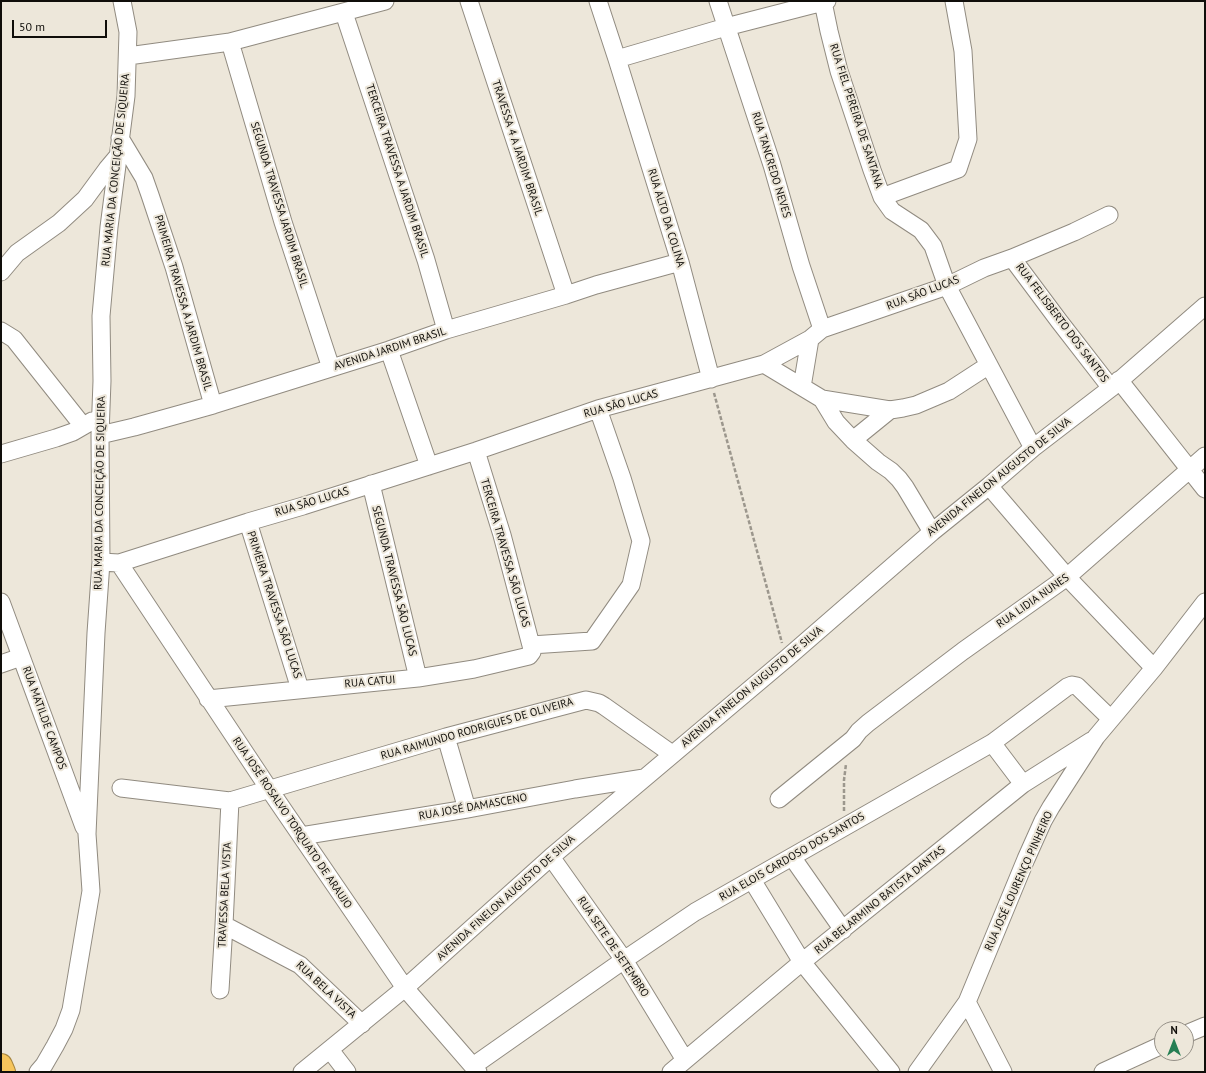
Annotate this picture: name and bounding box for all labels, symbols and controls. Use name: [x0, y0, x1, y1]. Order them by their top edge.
scale bar: [14, 12, 109, 38]
text: 50 m: [19, 19, 45, 34]
street label: RUA FIEL PEREIRA DE SANTANA: [826, 42, 886, 190]
street label: RUA MARIA DA CONCEIÇÃO DE SIQUEIRA: [99, 73, 133, 267]
street label: TRAVESSA 4 A JARDIM BRASIL: [489, 78, 545, 218]
street label: TERCEIRA TRAVESSA A JARDIM BRASIL: [363, 82, 431, 260]
street label: RUA TANCREDO NEVES: [749, 110, 793, 220]
street label: SEGUNDA TRAVESSA JARDIM BRASIL: [247, 120, 311, 290]
street label: RUA ALTO DA COLINA: [645, 167, 687, 269]
street label: PRIMEIRA TRAVESSA A JARDIM BRASIL: [152, 214, 214, 392]
street label: RUA FELISBERTO DOS SANTOS: [1013, 261, 1111, 385]
street label: RUA SÃO LUCAS: [885, 273, 961, 313]
street label: AVENIDA JARDIM BRASIL: [332, 325, 448, 373]
street label: RUA SÃO LUCAS: [582, 387, 660, 421]
street label: RUA MARIA DA CONCEIÇÃO DE SIQUEIRA: [92, 396, 108, 590]
street label: AVENIDA FINELON AUGUSTO DE SILVA: [924, 415, 1074, 539]
street label: TERCEIRA TRAVESSA SÃO LUCAS: [477, 477, 533, 629]
street label: RUA SÃO LUCAS: [273, 484, 351, 520]
street label: SEGUNDA TRAVESSA SÃO LUCAS: [369, 504, 419, 658]
street label: PRIMEIRA TRAVESSA SÃO LUCAS: [244, 530, 304, 680]
street label: RUA LIDIA NUNES: [994, 571, 1072, 631]
street label: AVENIDA FINELON AUGUSTO DE SILVA: [678, 624, 826, 750]
street label: RUA MATILDE CAMPOS: [19, 665, 69, 771]
street label: RUA CATUI: [344, 673, 396, 691]
street label: RUA RAIMUNDO RODRIGUES DE OLIVEIRA: [379, 695, 575, 763]
street label: RUA JOSÉ ROSALVO TORQUATO DE ARAUJO: [230, 735, 354, 911]
street label: RUA JOSÉ DAMASCENO: [418, 791, 528, 823]
street label: RUA JOSÉ LOURENÇO PINHEIRO: [982, 809, 1056, 953]
street label: RUA ELOIS CARDOSO DOS SANTOS: [717, 810, 867, 904]
street label: AVENIDA FINELON AUGUSTO DE SILVA: [434, 832, 578, 964]
street label: TRAVESSA BELA VISTA: [216, 842, 234, 948]
street label: RUA BELARMINO BATISTA DANTAS: [812, 843, 948, 957]
street label: RUA SETE DE SETEMBRO: [574, 894, 652, 1000]
street label: RUA BELA VISTA: [293, 959, 359, 1021]
north arrow: [1154, 1021, 1194, 1061]
text: N: [1170, 1023, 1178, 1037]

